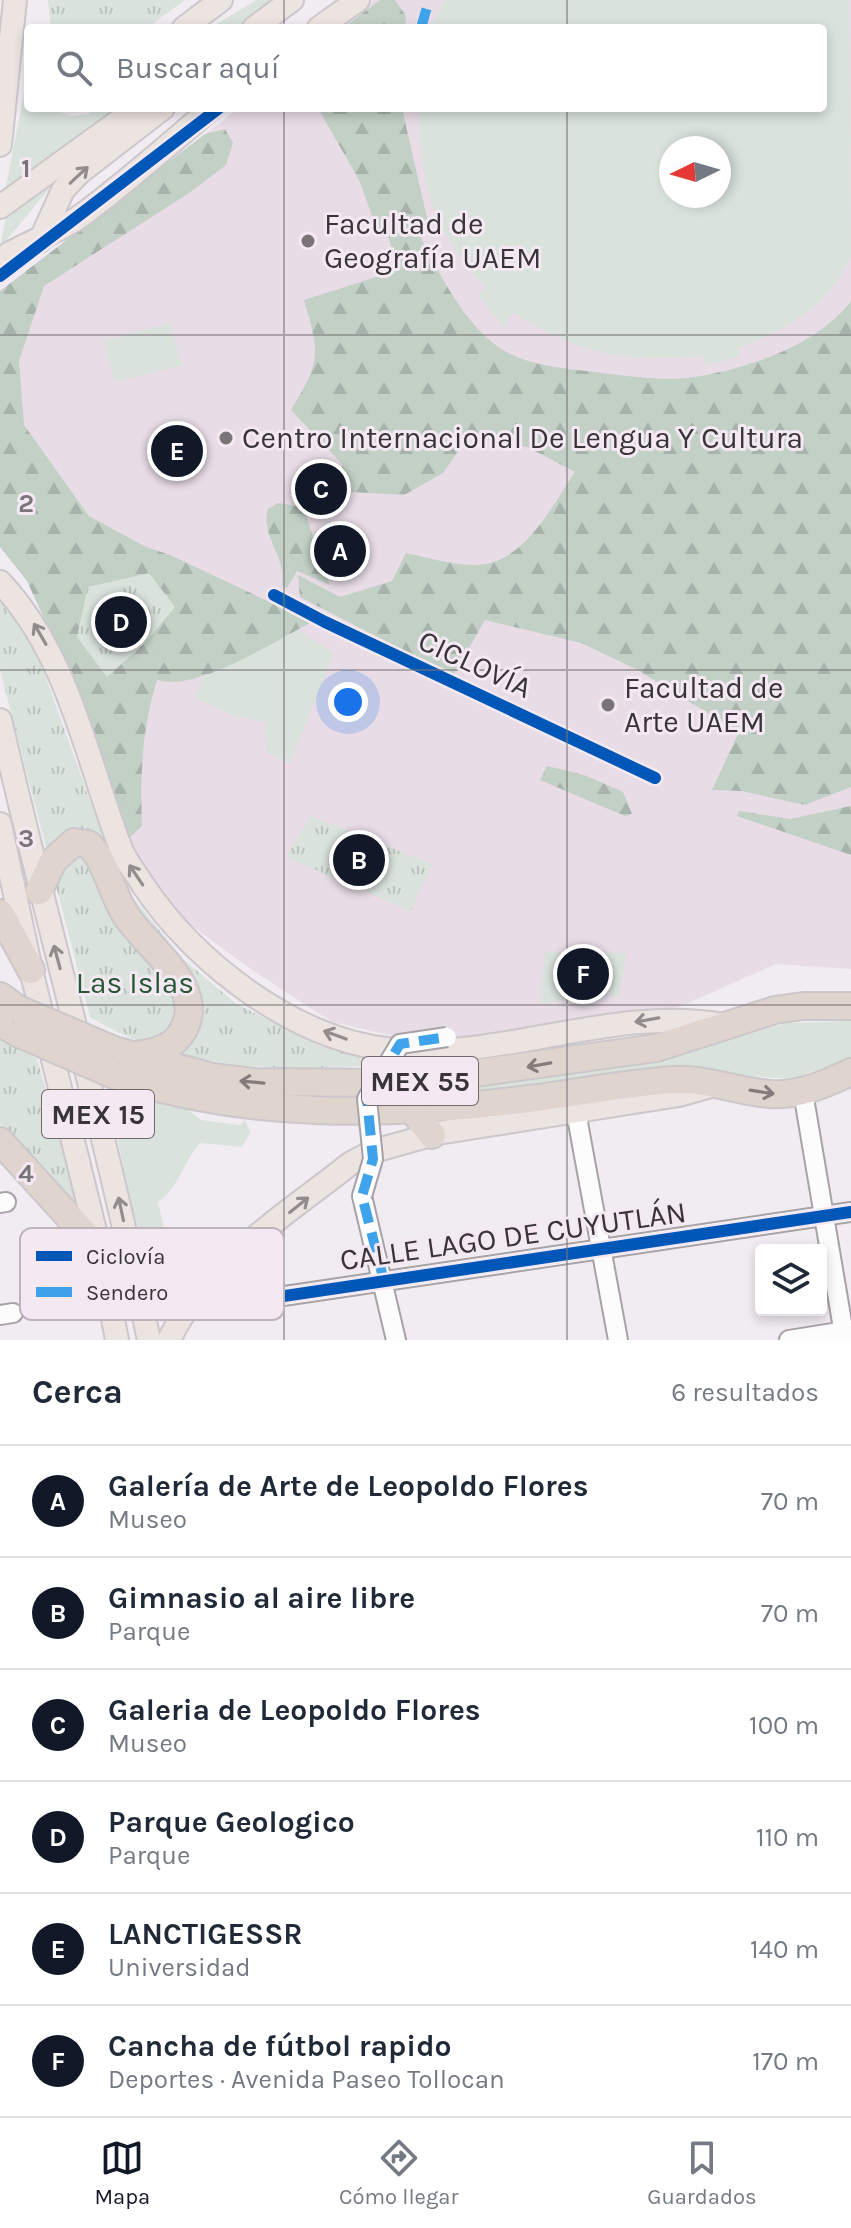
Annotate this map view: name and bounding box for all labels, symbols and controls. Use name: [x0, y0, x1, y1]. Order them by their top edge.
search box: [24, 24, 827, 112]
icon: search: [52, 46, 96, 90]
text: Buscar aquí: [116, 50, 280, 86]
north arrow: [659, 136, 731, 208]
text: 1: [21, 153, 31, 184]
one-way arrow: [69, 165, 89, 184]
place label: Facultad de Geografía UAEM: [324, 206, 541, 276]
marker: Facultad de Geografía UAEM: [299, 232, 317, 250]
place label: Centro Internacional De Lengua Y Cultura: [242, 420, 803, 456]
pin: E: [151, 421, 203, 481]
marker: Centro Internacional De Lengua Y Cultura: [217, 429, 235, 447]
pin: C: [295, 459, 347, 519]
text: 2: [18, 488, 34, 519]
pin: A: [314, 521, 366, 581]
pin: D: [95, 592, 147, 652]
street label: CICLOVÍA: [413, 622, 537, 706]
one-way arrow: [32, 623, 48, 646]
place label: Facultad de Arte UAEM: [624, 670, 783, 740]
your location: [328, 682, 368, 722]
marker: Facultad de Arte UAEM: [599, 696, 617, 714]
text: 3: [18, 823, 34, 854]
pin: B: [333, 830, 385, 890]
one-way arrow: [128, 864, 144, 886]
pin: F: [557, 944, 609, 1004]
one-way arrow: [48, 945, 63, 970]
park label: Las Islas: [76, 965, 194, 1001]
one-way arrow: [634, 1014, 660, 1029]
one-way arrow: [323, 1026, 348, 1041]
road number: MEX 55: [362, 1057, 478, 1105]
one-way arrow: [527, 1059, 552, 1074]
one-way arrow: [240, 1074, 266, 1089]
one-way arrow: [749, 1085, 774, 1100]
road number: MEX 15: [42, 1090, 154, 1138]
text: 4: [18, 1158, 34, 1189]
street label: CALLE LAGO DE CUYUTLÁN: [338, 1194, 688, 1278]
one-way arrow: [288, 1196, 309, 1214]
one-way arrow: [113, 1197, 128, 1222]
legend: [20, 1228, 284, 1320]
text: Ciclovía: [86, 1244, 165, 1270]
map controls: [755, 1244, 827, 1316]
button: layers: [755, 1244, 827, 1316]
text: Sendero: [86, 1280, 168, 1306]
text: Cerca: [32, 1372, 123, 1412]
text: 6 resultados: [671, 1377, 819, 1408]
text: Galería de Arte de Leopoldo Flores: [108, 1468, 588, 1504]
text: A: [50, 1486, 66, 1517]
text: 70 m: [761, 1486, 819, 1517]
text: Museo: [108, 1504, 187, 1535]
text: Gimnasio al aire libre: [108, 1580, 415, 1616]
text: B: [50, 1598, 66, 1629]
text: 70 m: [761, 1598, 819, 1629]
text: Parque: [108, 1616, 190, 1647]
text: Galeria de Leopoldo Flores: [108, 1692, 481, 1728]
text: C: [50, 1710, 66, 1741]
text: 100 m: [749, 1710, 819, 1741]
text: Museo: [108, 1728, 187, 1759]
text: Parque Geologico: [108, 1804, 355, 1840]
text: D: [49, 1822, 67, 1853]
text: 110 m: [756, 1822, 819, 1853]
text: Parque: [108, 1840, 190, 1871]
text: LANCTIGESSR: [108, 1916, 303, 1952]
text: E: [50, 1934, 66, 1965]
text: 140 m: [750, 1934, 819, 1965]
text: Universidad: [108, 1952, 251, 1983]
text: Cancha de fútbol rapido: [108, 2028, 452, 2064]
text: F: [51, 2046, 65, 2077]
text: 170 m: [752, 2046, 819, 2077]
text: Deportes · Avenida Paseo Tollocan: [108, 2064, 505, 2095]
tab: Mapa: [94, 2136, 150, 2210]
tab: Cómo llegar: [339, 2136, 458, 2210]
tab: Guardados: [647, 2136, 757, 2210]

